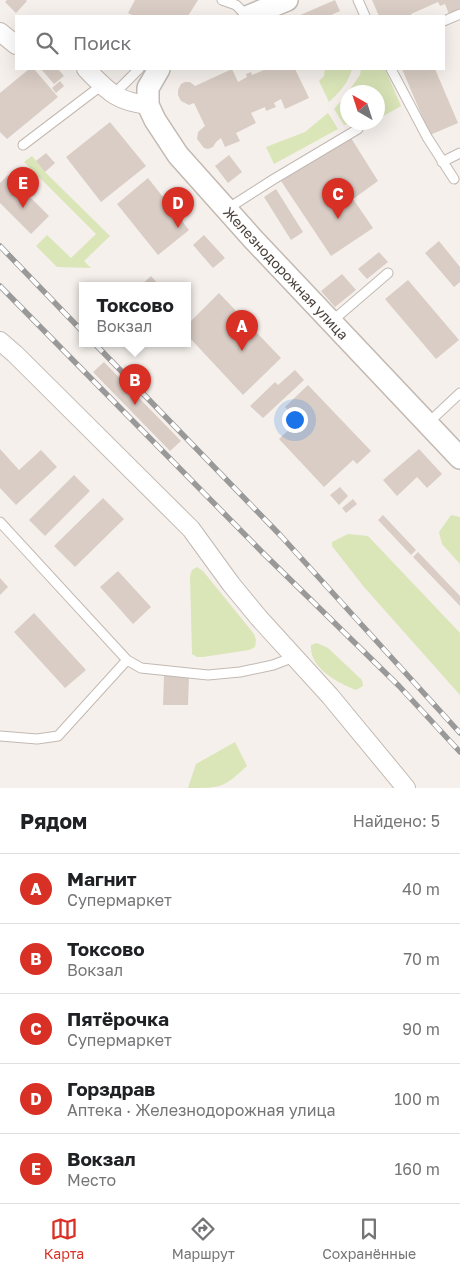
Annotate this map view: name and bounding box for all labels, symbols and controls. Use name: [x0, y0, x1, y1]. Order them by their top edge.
search box: [15, 15, 445, 70]
icon: search: [33, 29, 61, 57]
text: Поиск: [73, 31, 132, 54]
north arrow: [340, 85, 385, 130]
pin: E: [7, 167, 39, 208]
pin: C: [322, 178, 354, 219]
pin: D: [162, 187, 194, 228]
street label: Железнодорожная улица: [220, 203, 352, 343]
popup: [79, 282, 191, 347]
text: Токсово: [96, 293, 174, 316]
pin: A: [226, 310, 258, 351]
text: Вокзал: [96, 316, 152, 336]
pin: B: [119, 364, 151, 405]
your location: [282, 407, 308, 433]
text: Рядом: [20, 808, 87, 834]
text: Найдено: 5: [353, 811, 440, 831]
text: Магнит: [67, 867, 137, 890]
text: A: [30, 879, 42, 899]
text: 40 m: [402, 879, 440, 899]
text: Супермаркет: [67, 890, 172, 910]
text: Токсово: [67, 937, 145, 960]
text: B: [30, 949, 42, 969]
text: 70 m: [403, 949, 440, 969]
text: Вокзал: [67, 960, 123, 980]
text: Пятёрочка: [67, 1007, 169, 1030]
text: C: [30, 1019, 42, 1039]
text: 90 m: [402, 1019, 440, 1039]
text: Супермаркет: [67, 1030, 172, 1050]
text: Горздрав: [67, 1077, 155, 1100]
text: D: [30, 1089, 42, 1109]
text: 100 m: [394, 1089, 440, 1109]
text: Аптека · Железнодорожная улица: [67, 1100, 336, 1120]
text: Вокзал: [67, 1147, 136, 1170]
text: E: [31, 1159, 41, 1179]
text: 160 m: [394, 1159, 440, 1179]
text: Место: [67, 1170, 116, 1190]
tab: Карта: [44, 1215, 84, 1262]
tab: Маршрут: [172, 1215, 235, 1262]
tab: Сохранённые: [322, 1215, 416, 1262]

